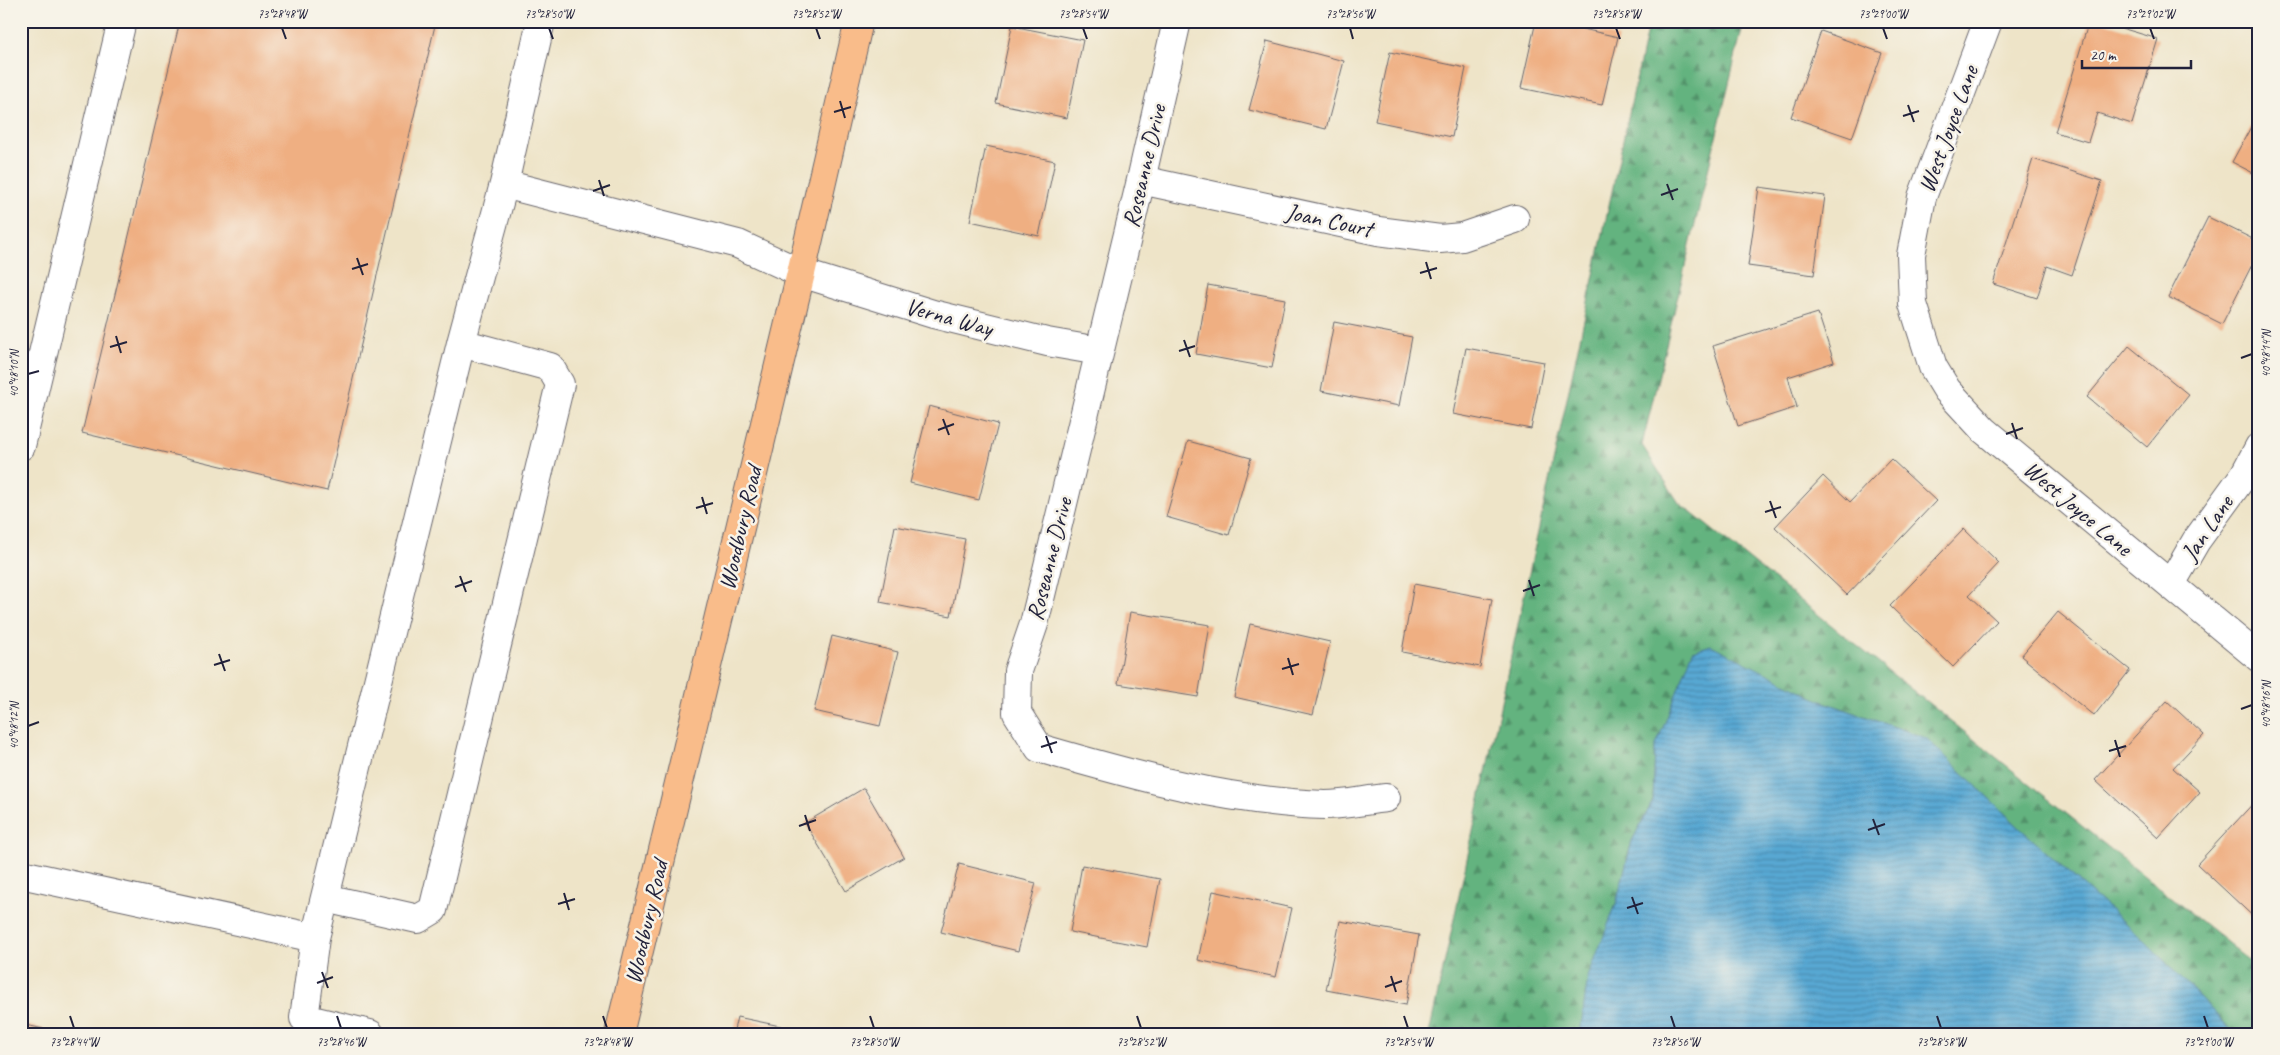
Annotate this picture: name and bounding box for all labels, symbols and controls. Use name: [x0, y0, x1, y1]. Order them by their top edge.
text: 73°28'48"W: [258, 6, 309, 22]
text: 73°28'50"W: [525, 6, 576, 22]
text: 73°28'52"W: [792, 6, 843, 22]
text: 73°28'54"W: [1059, 6, 1110, 22]
text: 73°28'56"W: [1326, 6, 1377, 22]
text: 73°28'58"W: [1592, 6, 1643, 22]
text: 73°29'00"W: [1859, 6, 1910, 22]
text: 73°29'02"W: [2126, 6, 2177, 22]
scale bar: [2082, 38, 2191, 70]
text: 20 m: [2090, 46, 2117, 65]
street label: West Joyce Lane: [1911, 59, 1986, 196]
street label: Roseanne Drive: [1115, 100, 1173, 230]
street label: Joan Court: [1282, 196, 1378, 244]
street label: Verna Way: [902, 291, 998, 343]
text: 40°48'14"N: [2258, 329, 2274, 378]
text: 40°48'10"N: [6, 349, 22, 398]
street label: West Joyce Lane: [2018, 454, 2140, 564]
street label: Woodbury Road: [711, 460, 770, 593]
street label: Jan Lane: [2174, 488, 2241, 567]
street label: Roseanne Drive: [1019, 493, 1079, 623]
text: 40°48'16"N: [2258, 680, 2274, 729]
text: 40°48'12"N: [6, 701, 22, 750]
street label: Woodbury Road: [617, 854, 676, 987]
text: 73°28'44"W: [50, 1034, 101, 1050]
text: 73°28'46"W: [317, 1034, 368, 1050]
text: 73°28'48"W: [583, 1034, 634, 1050]
text: 73°28'50"W: [850, 1034, 901, 1050]
text: 73°28'52"W: [1117, 1034, 1168, 1050]
text: 73°28'54"W: [1384, 1034, 1435, 1050]
text: 73°28'56"W: [1651, 1034, 1702, 1050]
text: 73°28'58"W: [1917, 1034, 1968, 1050]
text: 73°29'00"W: [2184, 1034, 2235, 1050]

